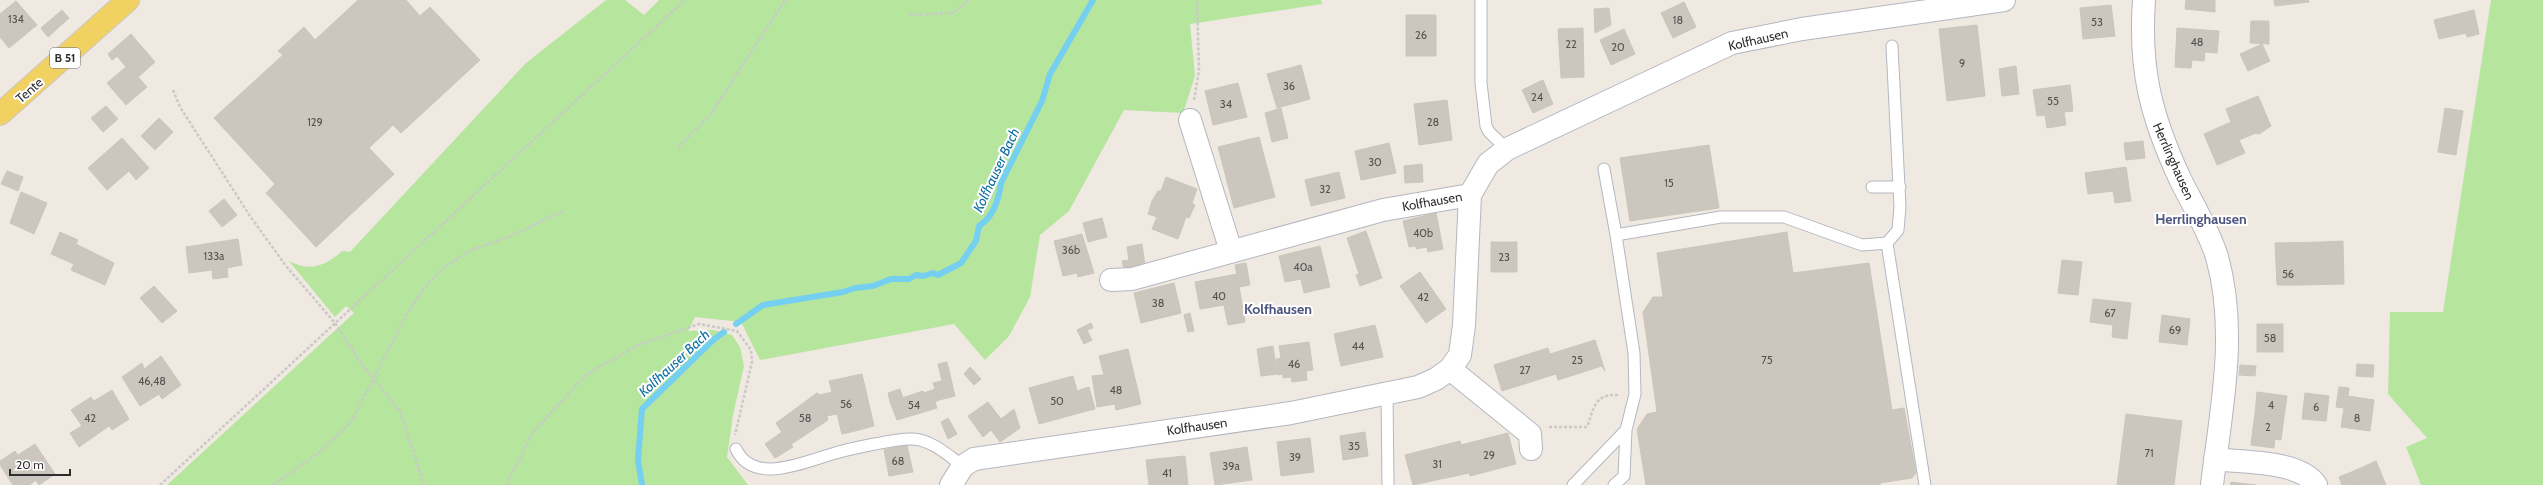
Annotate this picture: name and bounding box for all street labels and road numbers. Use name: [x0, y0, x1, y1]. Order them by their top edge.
street label: Kolfhausen: [1727, 24, 1789, 54]
road number: B 51: [50, 48, 80, 68]
street label: Tente: [12, 74, 46, 106]
street label: Herrlinghausen: [2150, 120, 2198, 202]
street label: Kolfhausen: [1401, 188, 1463, 214]
street label: Kolfhausen: [1166, 414, 1228, 438]

